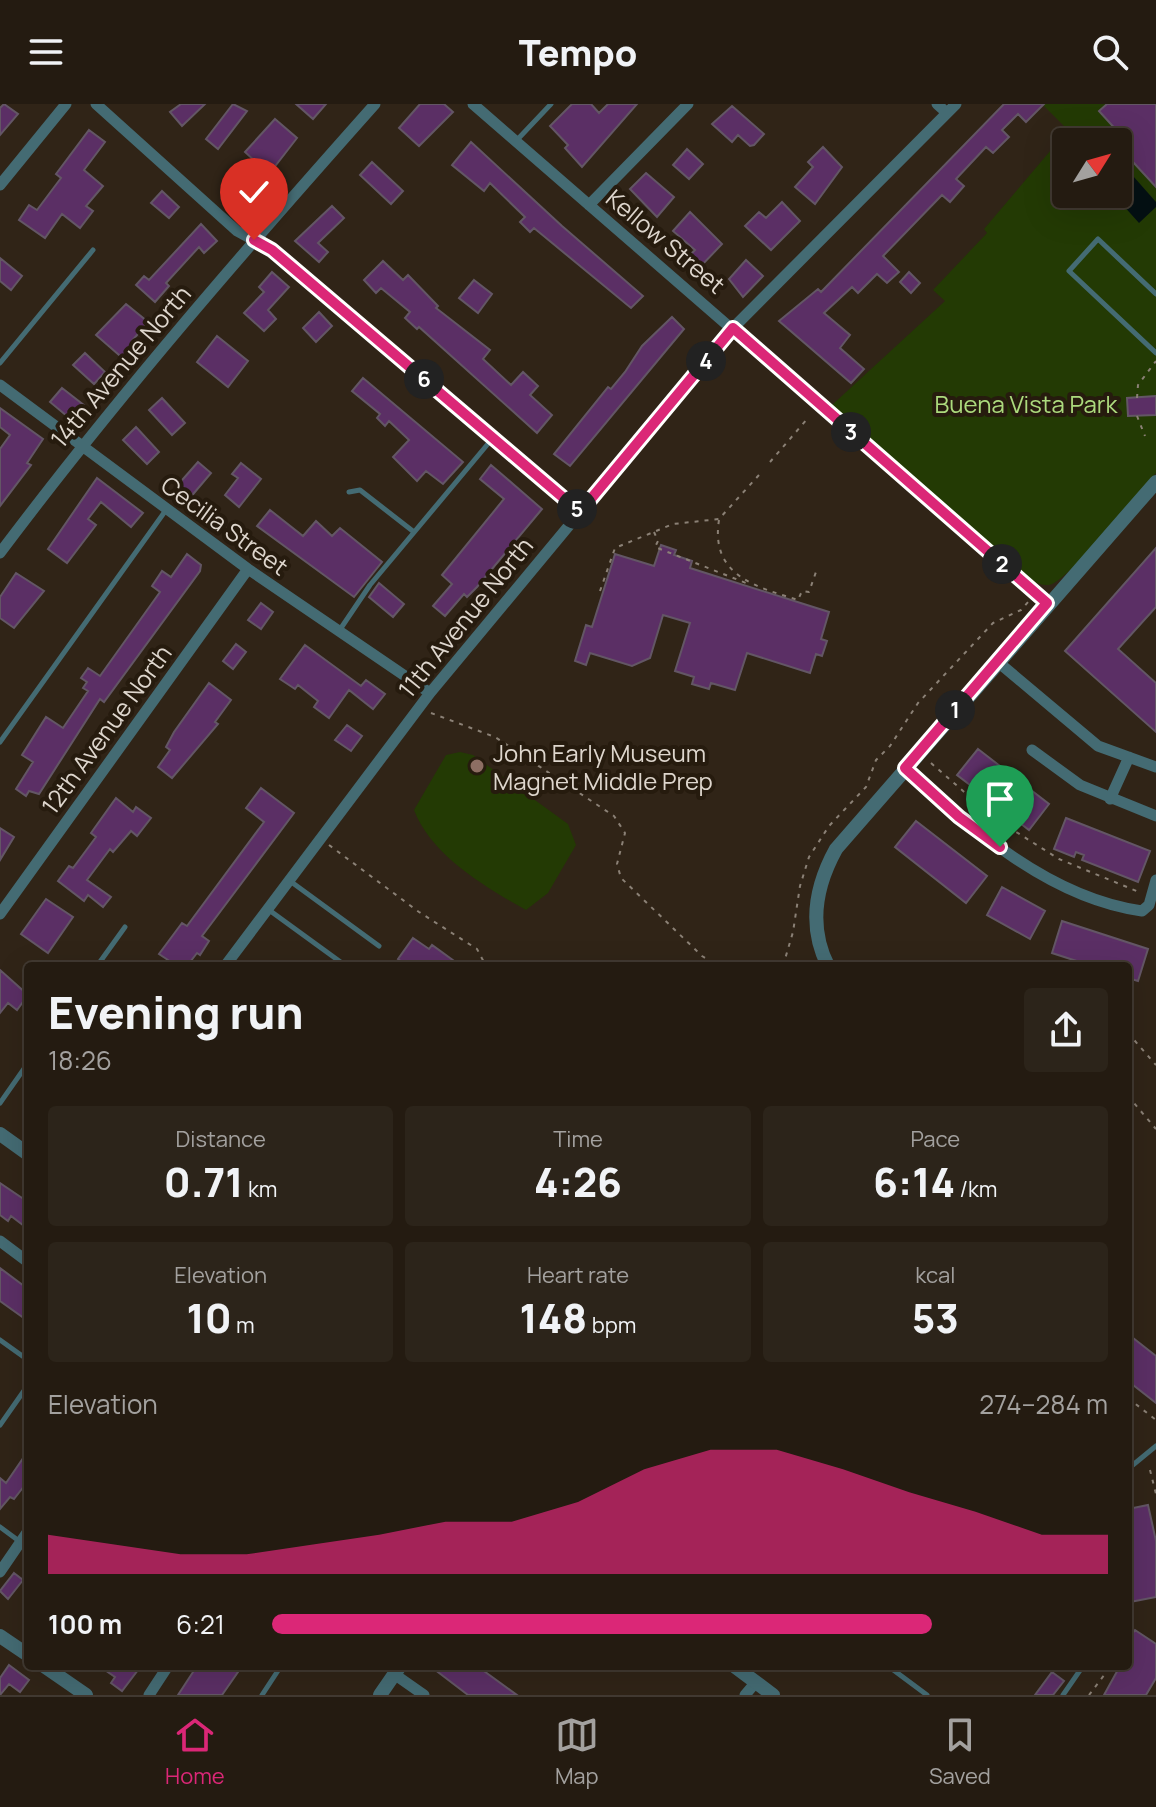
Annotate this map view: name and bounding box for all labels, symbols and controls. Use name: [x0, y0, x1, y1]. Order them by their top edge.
text: Tempo: [519, 28, 637, 77]
icon: menu: [24, 30, 68, 74]
icon: search: [1088, 30, 1132, 74]
north arrow: [1052, 128, 1132, 208]
map controls: [1052, 128, 1132, 208]
pin: [220, 158, 288, 240]
icon: check: [232, 170, 276, 214]
street label: Kellow Street: [599, 181, 733, 301]
street label: 14th Avenue North: [42, 278, 198, 454]
pin: 4: [686, 341, 726, 381]
text: 4: [699, 346, 713, 376]
pin: 6: [404, 359, 444, 399]
text: 6: [417, 364, 431, 394]
park label: Buena Vista Park: [935, 387, 1118, 420]
pin: 3: [831, 412, 871, 452]
text: 3: [845, 417, 857, 447]
street label: Cecilia Street: [155, 468, 295, 582]
pin: 5: [557, 489, 597, 529]
text: 5: [571, 494, 583, 524]
street label: 11th Avenue North: [390, 530, 540, 704]
pin: 2: [982, 544, 1022, 584]
text: 2: [995, 549, 1009, 579]
street label: 12th Avenue North: [33, 638, 179, 820]
pin: 1: [935, 690, 975, 730]
text: 1: [950, 695, 960, 725]
place label: John Early Museum Magnet Middle Prep: [493, 736, 713, 797]
marker: John Early Museum Magnet Middle Prep: [468, 757, 486, 775]
pin: [966, 765, 1034, 847]
icon: arrive: [978, 777, 1022, 821]
text: Evening run: [48, 982, 304, 1042]
button: share: [1024, 988, 1108, 1072]
text: 18:26: [48, 1042, 112, 1078]
text: Distance: [176, 1124, 266, 1154]
text: Time: [553, 1124, 603, 1154]
text: Pace: [910, 1124, 960, 1154]
text: 0.71: [164, 1154, 244, 1209]
text: 4:26: [534, 1154, 622, 1209]
text: 6:14: [873, 1154, 955, 1209]
text: km: [244, 1174, 277, 1204]
text: /km: [955, 1174, 998, 1204]
text: Elevation: [174, 1260, 267, 1290]
text: Heart rate: [527, 1260, 629, 1290]
text: kcal: [915, 1260, 955, 1290]
text: 10: [187, 1290, 232, 1345]
text: 148: [520, 1290, 587, 1345]
text: 53: [912, 1290, 959, 1345]
text: m: [232, 1310, 255, 1340]
text: bpm: [587, 1310, 636, 1340]
text: Elevation: [48, 1386, 158, 1422]
text: 274–284 m: [979, 1386, 1108, 1422]
text: 100 m: [48, 1606, 122, 1642]
text: 6:21: [176, 1606, 225, 1642]
tab: Home: [165, 1713, 225, 1791]
tab: Map: [555, 1713, 599, 1791]
tab: Saved: [929, 1713, 991, 1791]

